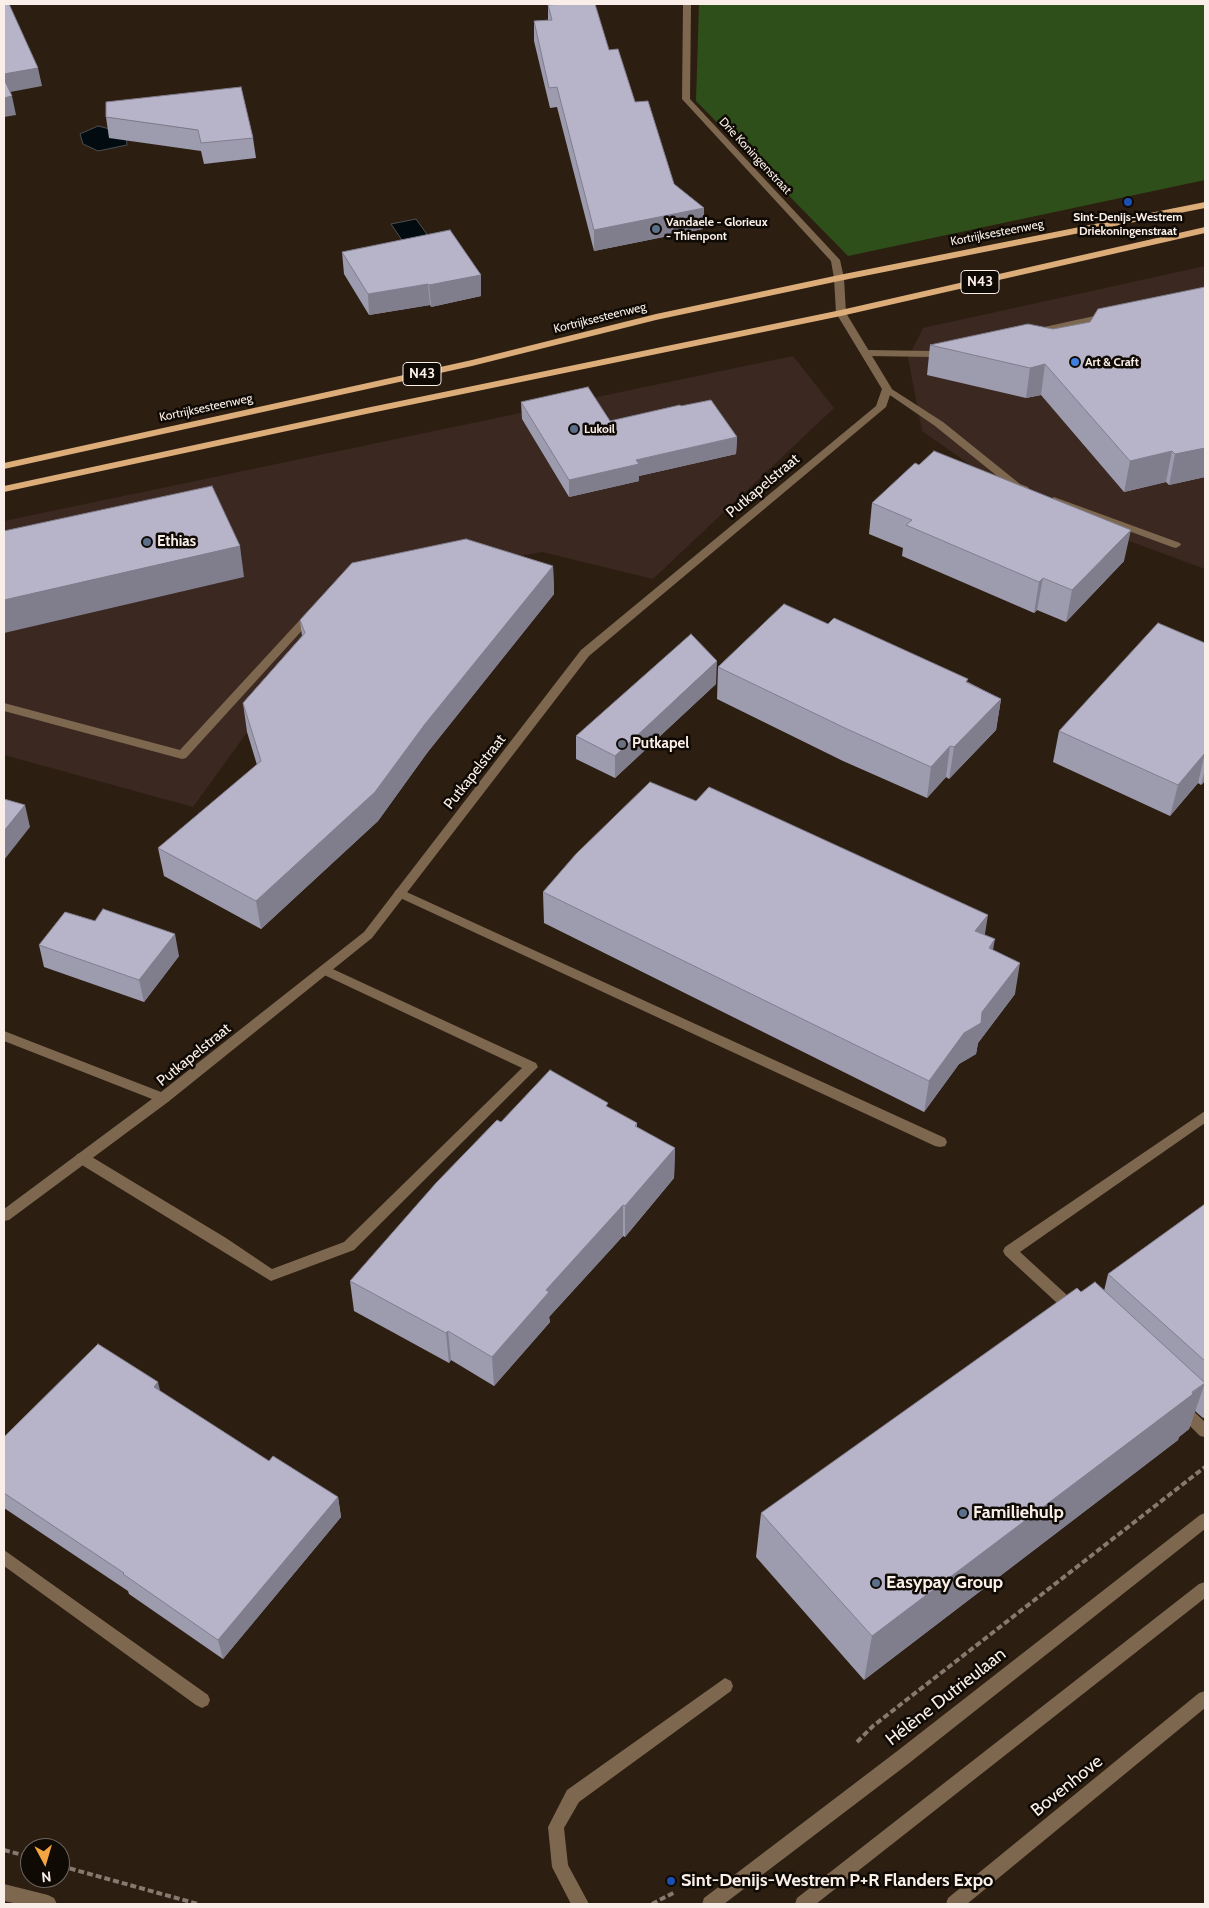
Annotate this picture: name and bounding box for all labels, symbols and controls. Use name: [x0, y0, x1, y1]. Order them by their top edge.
street label: Drie Koningenstraat: [716, 115, 794, 197]
marker: Sint-Denijs-Westrem Driekoningenstraat: [1122, 196, 1134, 208]
place label: Sint-Denijs-Westrem Driekoningenstraat: [1073, 210, 1183, 238]
place label: Vandaele - Glorieux - Thienpont: [666, 215, 768, 243]
street label: Kortrijksesteenweg: [949, 217, 1045, 249]
marker: Vandaele - Glorieux - Thienpont: [650, 223, 662, 235]
road number: N43: [961, 270, 999, 294]
street label: Kortrijksesteenweg: [552, 300, 648, 336]
place label: Art & Craft: [1085, 355, 1139, 369]
marker: Art & Craft: [1069, 356, 1081, 368]
road number: N43: [403, 362, 441, 386]
street label: Kortrijksesteenweg: [158, 391, 254, 425]
place label: Lukoil: [584, 422, 615, 436]
marker: Lukoil: [568, 423, 580, 435]
street label: Putkapelstraat: [723, 450, 803, 522]
place label: Ethias: [157, 533, 196, 551]
marker: Ethias: [141, 536, 153, 548]
street label: Putkapelstraat: [440, 731, 510, 813]
place label: Putkapel: [632, 735, 689, 753]
marker: Putkapel: [616, 738, 628, 750]
street label: Putkapelstraat: [153, 1020, 235, 1090]
place label: Familiehulp: [973, 1502, 1064, 1524]
marker: Familiehulp: [957, 1507, 969, 1519]
place label: Easypay Group: [886, 1572, 1003, 1594]
marker: Easypay Group: [870, 1577, 882, 1589]
street label: Hélène Dutrieulaan: [882, 1643, 1010, 1751]
street label: Bovenhove: [1027, 1751, 1107, 1821]
north arrow: [20, 1838, 70, 1888]
text: N: [41, 1867, 52, 1886]
place label: Sint-Denijs-Westrem P+R Flanders Expo: [681, 1870, 993, 1892]
marker: Sint-Denijs-Westrem P+R Flanders Expo: [665, 1875, 677, 1887]

